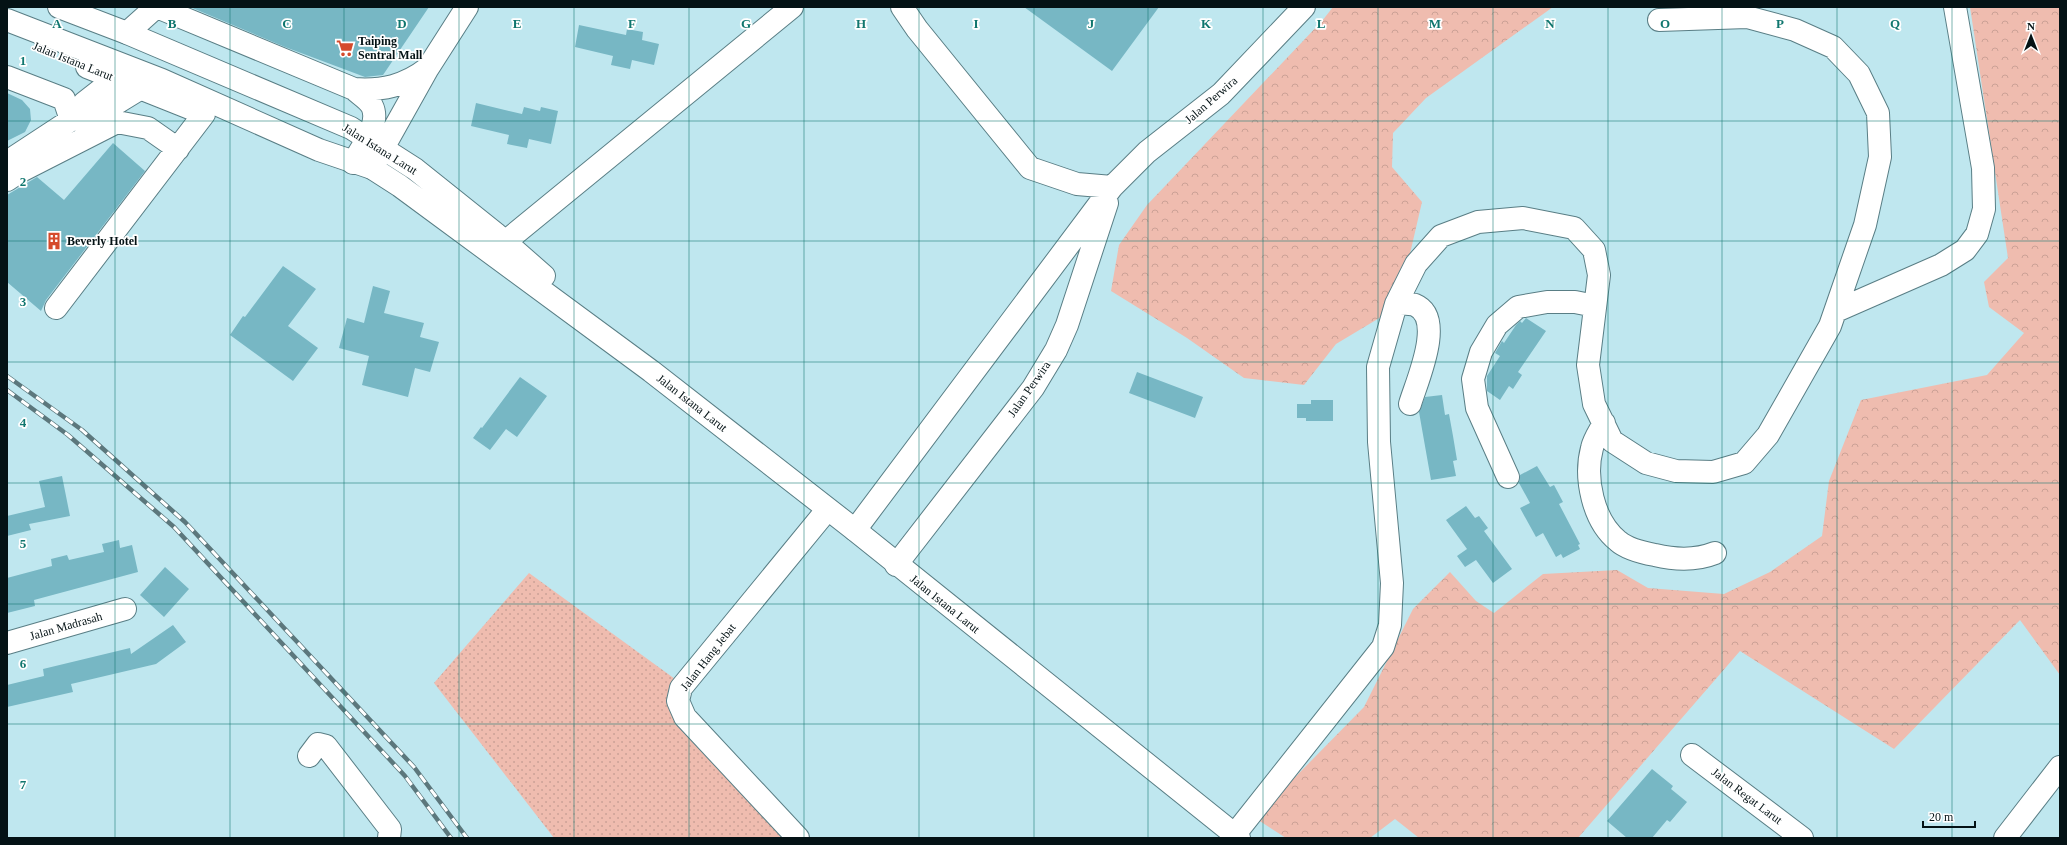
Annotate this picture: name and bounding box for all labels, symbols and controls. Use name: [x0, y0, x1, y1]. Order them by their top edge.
text: A: [52, 16, 62, 31]
text: B: [168, 16, 177, 31]
text: C: [282, 16, 292, 31]
text: D: [397, 16, 407, 31]
text: E: [513, 16, 521, 31]
text: F: [628, 16, 636, 31]
text: G: [741, 16, 751, 31]
text: H: [856, 16, 866, 31]
text: I: [973, 16, 979, 31]
text: J: [1088, 16, 1095, 31]
text: K: [1201, 16, 1212, 31]
text: L: [1317, 16, 1326, 31]
text: M: [1429, 16, 1441, 31]
text: N: [1545, 16, 1555, 31]
text: O: [1660, 16, 1670, 31]
text: P: [1776, 16, 1784, 31]
text: Q: [1890, 16, 1900, 31]
north arrow: [2011, 16, 2051, 56]
text: N: [2027, 20, 2035, 32]
place label: Taiping Sentral Mall: [358, 34, 423, 62]
supermarket icon: Taiping Sentral Mall: [335, 38, 355, 58]
street label: Jalan Istana Larut: [31, 39, 116, 84]
text: 1: [20, 53, 26, 68]
street label: Jalan Perwira: [1182, 73, 1241, 127]
street label: Jalan Istana Larut: [340, 120, 420, 178]
text: 2: [20, 174, 26, 189]
building icon: Beverly Hotel: [44, 231, 64, 251]
place label: Beverly Hotel: [67, 234, 138, 248]
text: 3: [20, 294, 27, 309]
street label: Jalan Perwira: [1005, 358, 1054, 420]
street label: Jalan Istana Larut: [654, 371, 730, 435]
text: 4: [20, 415, 27, 430]
text: 5: [20, 536, 27, 551]
street label: Jalan Istana Larut: [907, 572, 983, 637]
street label: Jalan Madrasah: [28, 609, 104, 643]
street label: Jalan Hang Jebat: [677, 620, 739, 693]
text: 6: [20, 656, 27, 671]
street label: Jalan Regat Larut: [1709, 765, 1786, 827]
text: 7: [20, 777, 27, 792]
scale bar: [1923, 803, 1975, 829]
text: 20 m: [1929, 810, 1954, 824]

